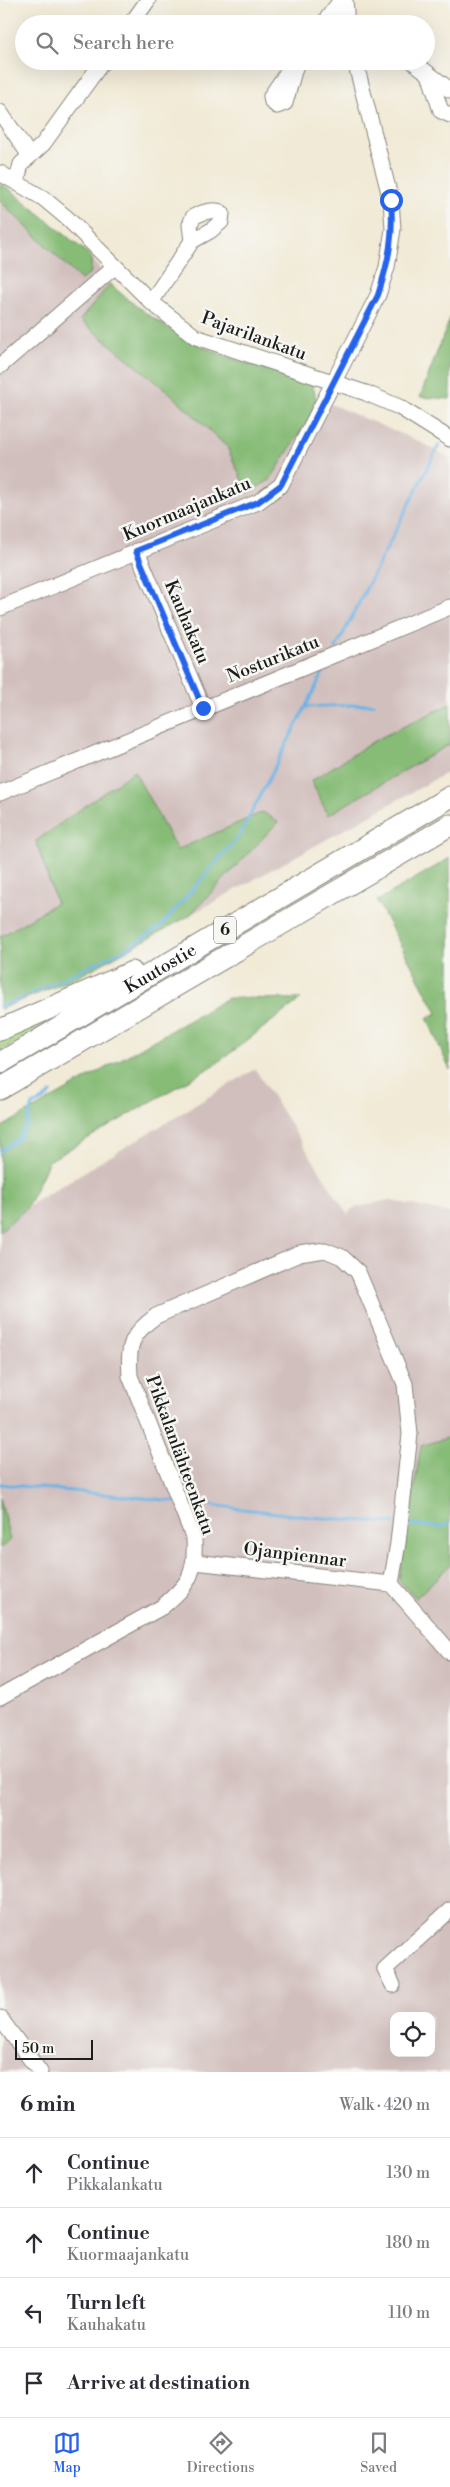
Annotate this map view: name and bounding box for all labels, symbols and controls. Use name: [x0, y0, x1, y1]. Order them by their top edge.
search box: [15, 15, 435, 70]
icon: search: [33, 29, 61, 57]
text: Search here: [73, 31, 174, 55]
route start: [380, 189, 403, 212]
street label: Pajarilankatu: [198, 306, 310, 366]
street label: Kuormaajankatu: [119, 471, 255, 546]
street label: Kauhakatu: [159, 577, 215, 668]
street label: Nosturikatu: [223, 630, 323, 688]
route end: [192, 697, 215, 720]
road number: 6: [214, 916, 236, 944]
street label: Kuutostie: [120, 938, 200, 999]
street label: Pikkalanlähteenkatu: [140, 1372, 220, 1539]
street label: Ojanpiennar: [242, 1537, 348, 1573]
map controls: [390, 2012, 435, 2057]
button: locate: [390, 2012, 435, 2057]
scale bar: [15, 2037, 92, 2060]
text: 50 m: [22, 2040, 54, 2058]
text: 6 min: [20, 2092, 75, 2118]
text: Walk · 420 m: [340, 2095, 430, 2115]
text: Continue: [67, 2151, 150, 2175]
icon: ahead: [20, 2159, 48, 2187]
text: 130 m: [386, 2163, 430, 2183]
text: Pikkalankatu: [67, 2175, 163, 2195]
text: Continue: [67, 2221, 150, 2245]
icon: ahead: [20, 2229, 48, 2257]
text: 180 m: [386, 2233, 430, 2253]
text: Kuormaajankatu: [67, 2245, 189, 2265]
text: Turn left: [67, 2291, 146, 2315]
icon: left: [20, 2299, 48, 2327]
text: 110 m: [388, 2303, 430, 2323]
text: Kauhakatu: [67, 2315, 146, 2335]
icon: arrive: [20, 2369, 48, 2397]
text: Arrive at destination: [67, 2371, 250, 2395]
tab: Map: [53, 2429, 81, 2477]
tab: Directions: [187, 2429, 254, 2477]
tab: Saved: [360, 2429, 397, 2477]

